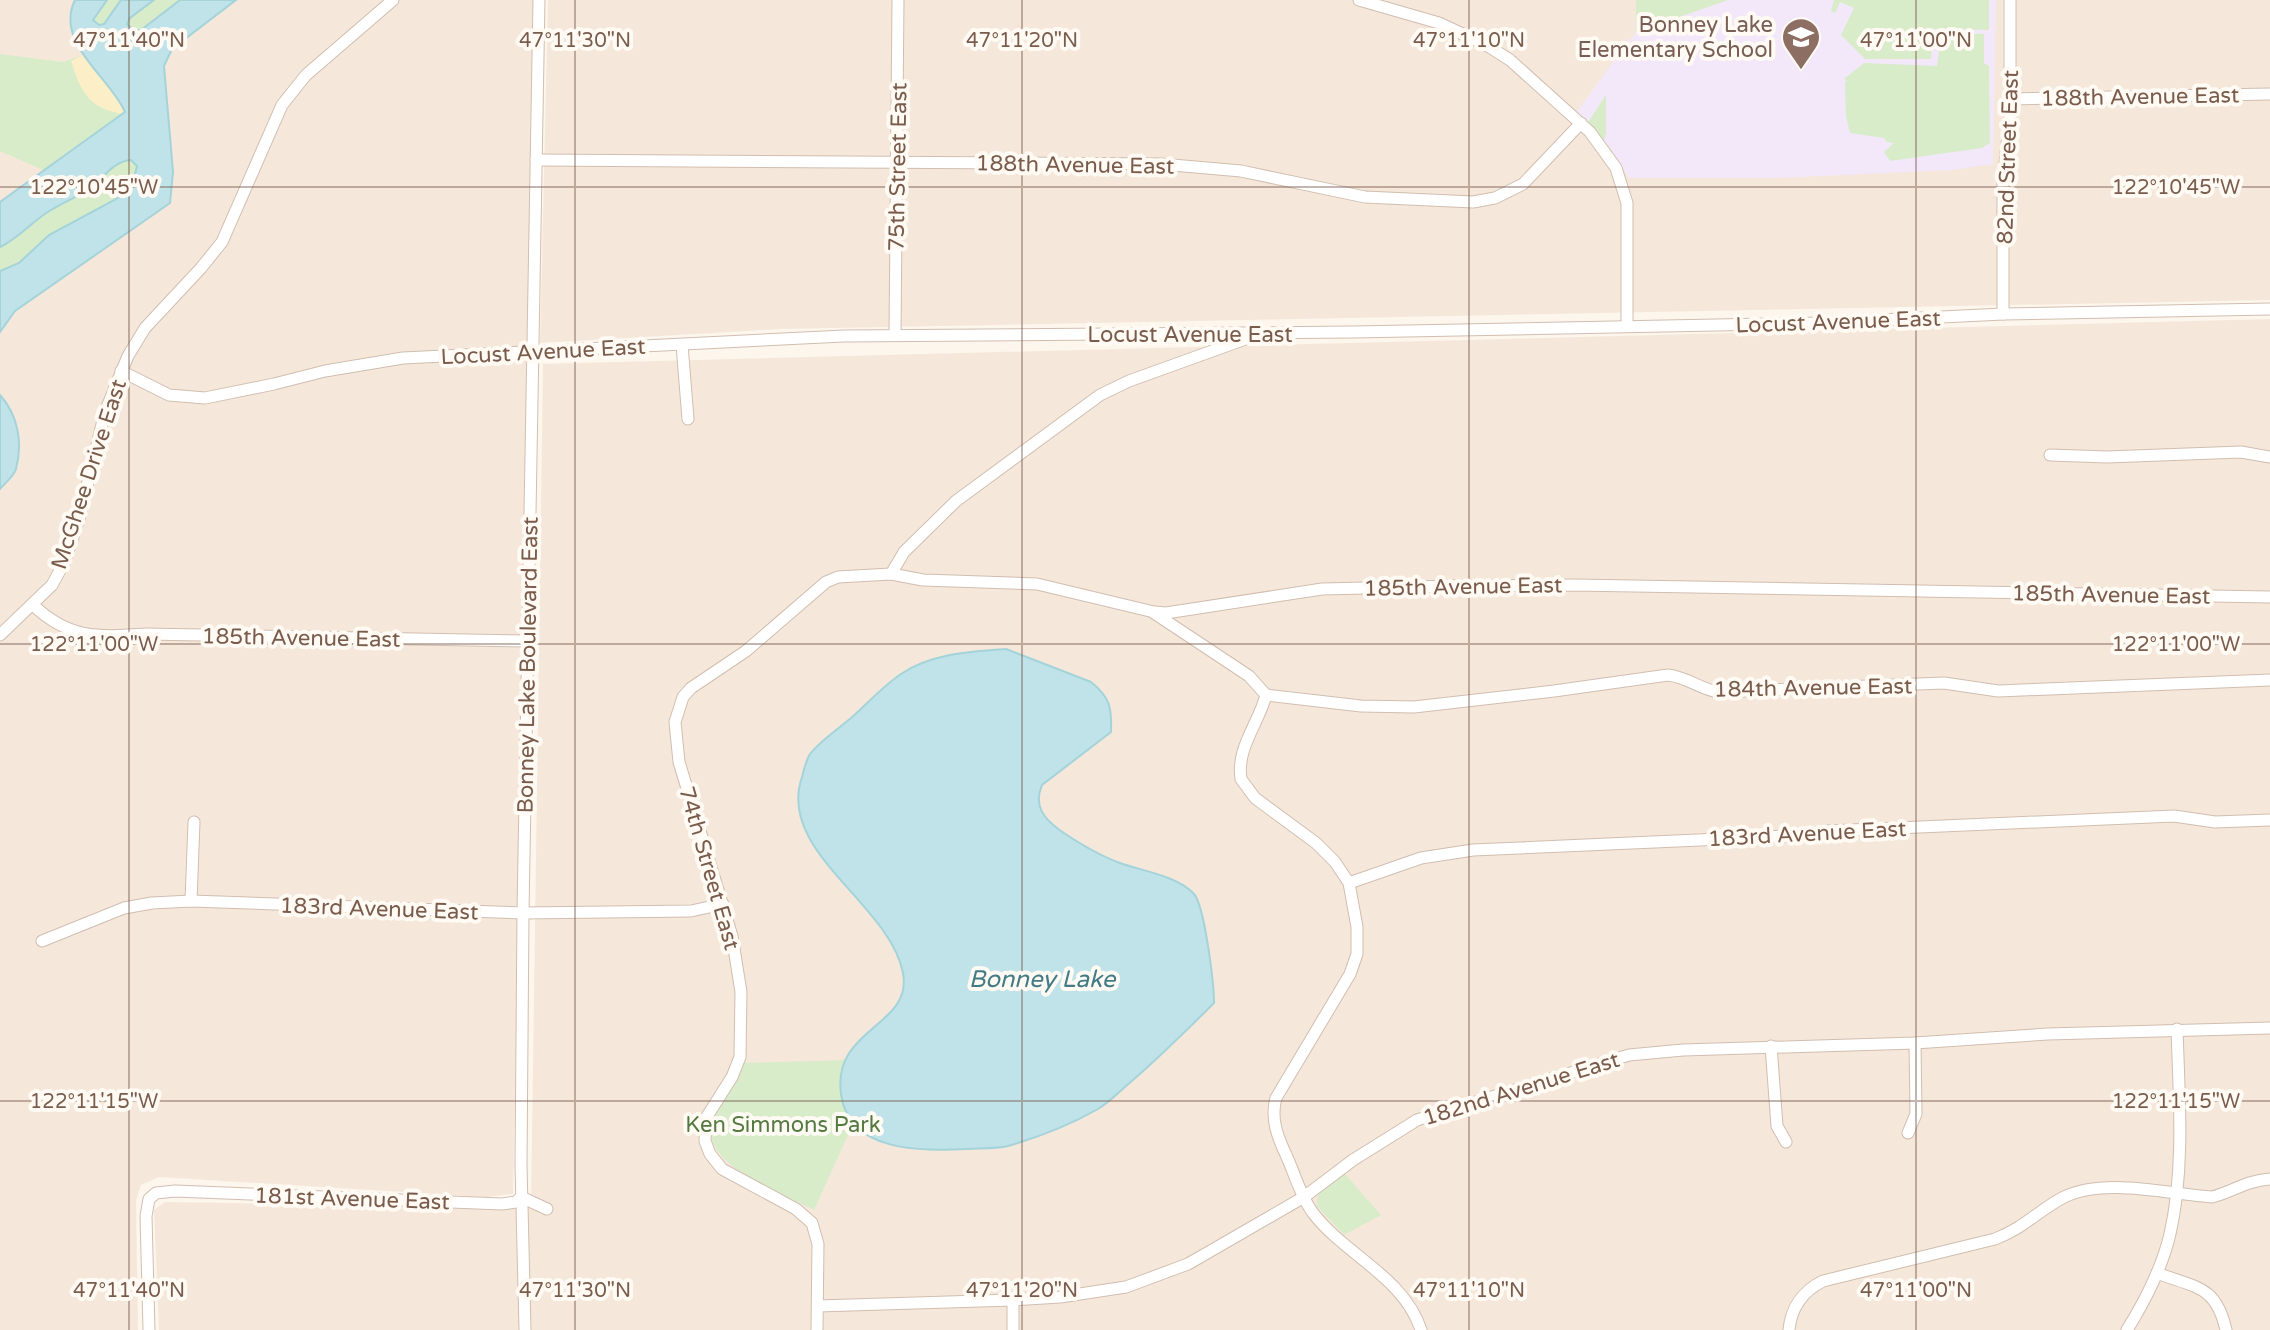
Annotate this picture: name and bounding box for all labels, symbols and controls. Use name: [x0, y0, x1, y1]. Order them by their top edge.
place label: Bonney Lake Elementary School: [1578, 12, 1773, 63]
school or university icon: Bonney Lake Elementary School: [1780, 16, 1822, 71]
text: 47°11'40"N: [73, 29, 185, 53]
text: 47°11'30"N: [519, 29, 631, 53]
text: 47°11'20"N: [966, 29, 1078, 53]
text: 47°11'10"N: [1413, 29, 1525, 53]
text: 47°11'00"N: [1860, 29, 1972, 53]
street label: 82nd Street East: [1992, 69, 2024, 245]
street label: 75th Street East: [884, 82, 912, 252]
street label: 188th Avenue East: [2041, 82, 2240, 112]
street label: 188th Avenue East: [975, 150, 1174, 180]
text: 122°10'45"W: [30, 176, 158, 200]
text: 122°10'45"W: [2112, 176, 2240, 200]
street label: Locust Avenue East: [1735, 305, 1941, 339]
street label: Locust Avenue East: [1087, 322, 1293, 348]
street label: Locust Avenue East: [440, 334, 646, 370]
street label: McGhee Drive East: [46, 376, 132, 573]
street label: Bonney Lake Boulevard East: [512, 516, 544, 814]
street label: 185th Avenue East: [1364, 572, 1563, 602]
street label: 185th Avenue East: [2011, 580, 2210, 610]
street label: 185th Avenue East: [201, 623, 400, 653]
text: 122°11'00"W: [30, 633, 158, 657]
text: 122°11'00"W: [2112, 633, 2240, 657]
street label: 184th Avenue East: [1714, 673, 1913, 703]
street label: 74th Street East: [673, 784, 745, 953]
street label: 183rd Avenue East: [1707, 816, 1907, 852]
street label: 183rd Avenue East: [279, 893, 479, 925]
water label: Bonney Lake: [969, 965, 1117, 994]
street label: 182nd Avenue East: [1420, 1047, 1623, 1131]
text: 122°11'15"W: [30, 1090, 158, 1114]
text: 122°11'15"W: [2112, 1090, 2240, 1114]
park label: Ken Simmons Park: [685, 1112, 881, 1138]
street label: 181st Avenue East: [254, 1183, 450, 1215]
text: 47°11'40"N: [73, 1279, 185, 1303]
text: 47°11'30"N: [519, 1279, 631, 1303]
text: 47°11'20"N: [966, 1279, 1078, 1303]
text: 47°11'10"N: [1413, 1279, 1525, 1303]
text: 47°11'00"N: [1860, 1279, 1972, 1303]

